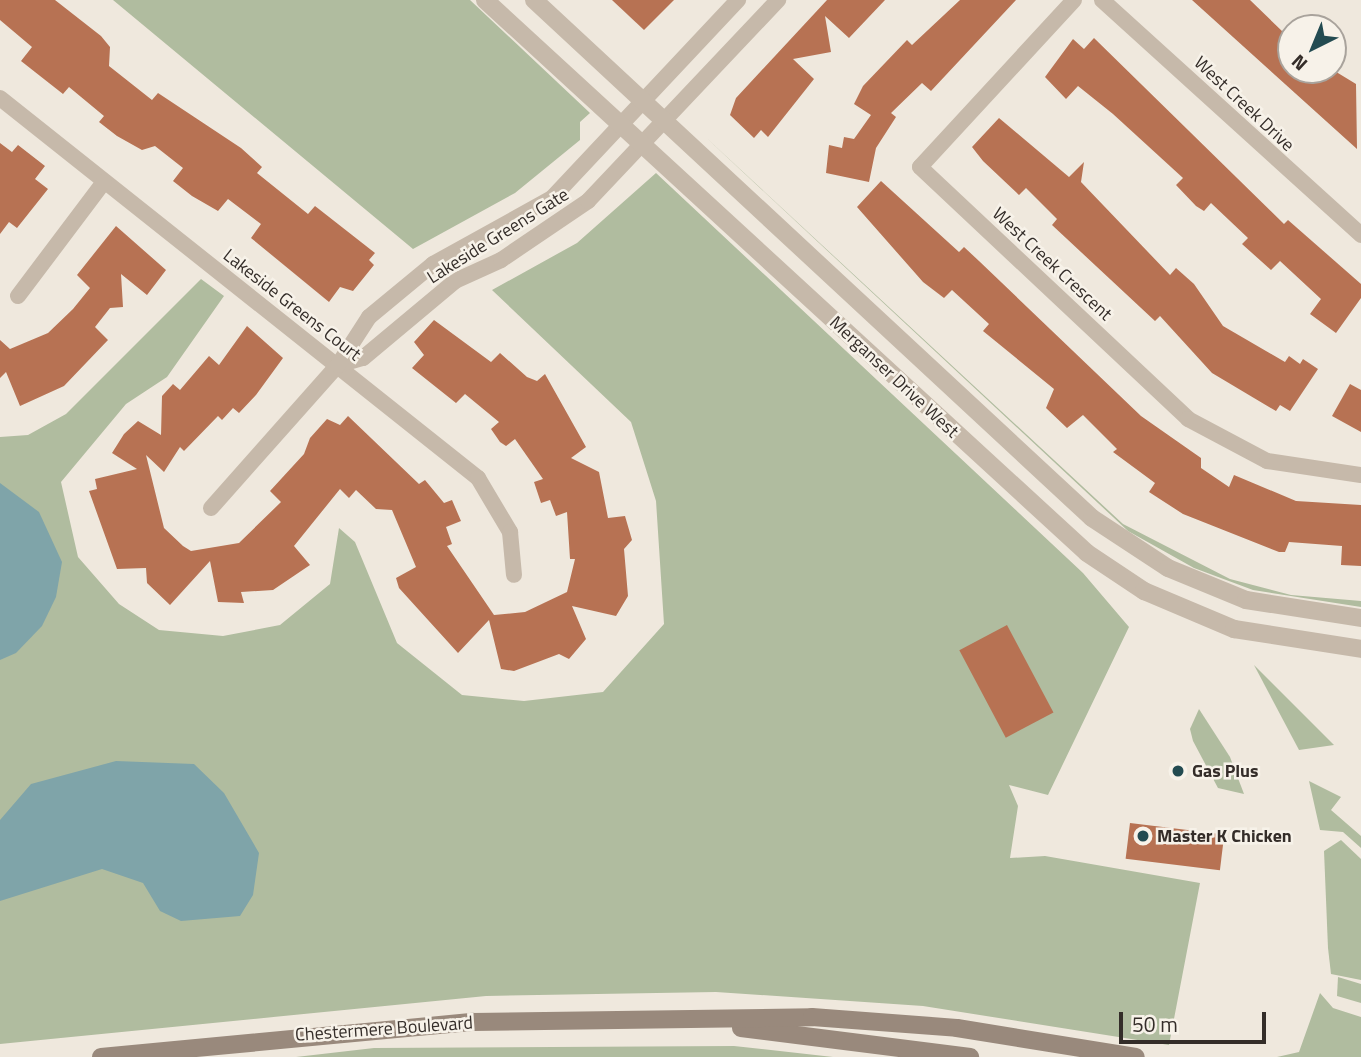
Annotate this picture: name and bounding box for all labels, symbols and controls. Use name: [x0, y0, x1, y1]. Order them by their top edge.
north arrow: [1277, 14, 1347, 84]
text: N: [1284, 48, 1313, 78]
street label: West Creek Drive: [1189, 52, 1299, 156]
street label: Lakeside Greens Gate: [423, 184, 573, 288]
street label: West Creek Crescent: [988, 203, 1116, 325]
street label: Lakeside Greens Court: [219, 245, 365, 365]
street label: Merganser Drive West: [825, 312, 963, 442]
place label: Gas Plus: [1192, 760, 1259, 782]
marker: Gas Plus: [1170, 763, 1186, 779]
place label: Master K Chicken: [1157, 825, 1292, 847]
marker: Master K Chicken: [1135, 828, 1151, 844]
scale bar: [1123, 998, 1270, 1042]
text: 50 m: [1132, 1008, 1178, 1040]
street label: Chestermere Boulevard: [294, 1012, 474, 1046]

